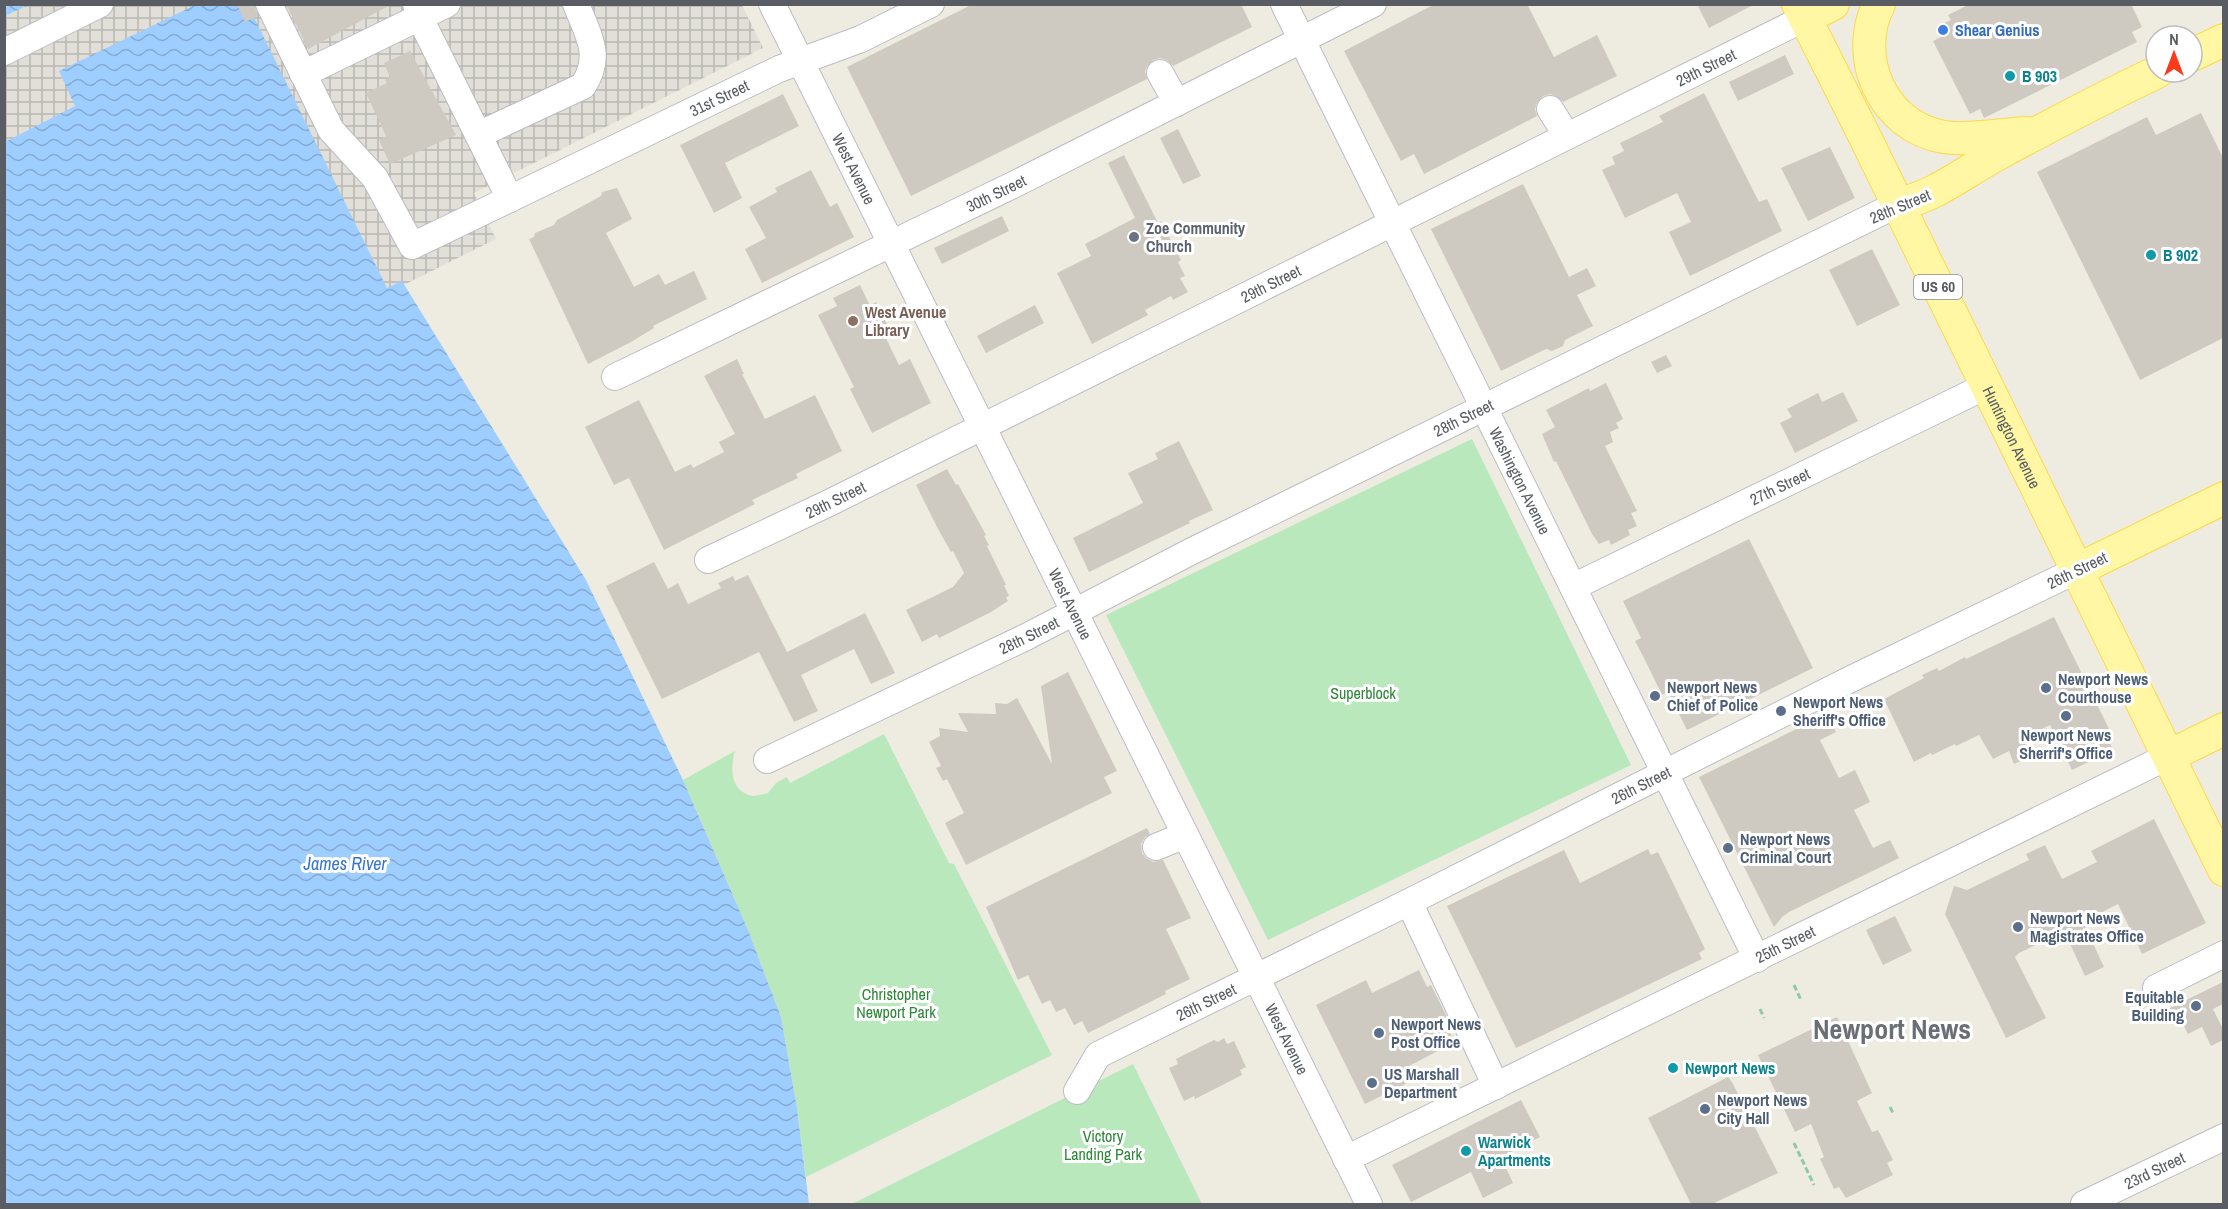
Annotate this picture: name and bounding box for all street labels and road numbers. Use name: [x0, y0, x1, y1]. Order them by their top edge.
street label: 29th Street: [1672, 43, 1740, 91]
street label: 31st Street: [686, 74, 753, 122]
street label: West Avenue: [827, 129, 881, 208]
street label: 30th Street: [962, 169, 1030, 217]
street label: 28th Street: [1866, 183, 1934, 229]
street label: 29th Street: [1237, 259, 1305, 308]
road number: US 60: [1914, 275, 1962, 299]
street label: Huntington Avenue: [1978, 382, 2046, 492]
street label: 28th Street: [1430, 393, 1497, 442]
street label: Washington Avenue: [1484, 424, 1556, 538]
street label: 27th Street: [1746, 462, 1814, 510]
street label: 29th Street: [802, 475, 869, 524]
street label: 26th Street: [2043, 546, 2111, 594]
street label: West Avenue: [1043, 565, 1097, 643]
street label: 28th Street: [995, 611, 1063, 659]
street label: 26th Street: [1607, 761, 1675, 809]
street label: 25th Street: [1751, 920, 1819, 968]
street label: 26th Street: [1172, 978, 1240, 1026]
street label: West Avenue: [1260, 1000, 1314, 1078]
street label: 23rd Street: [2120, 1146, 2189, 1194]

